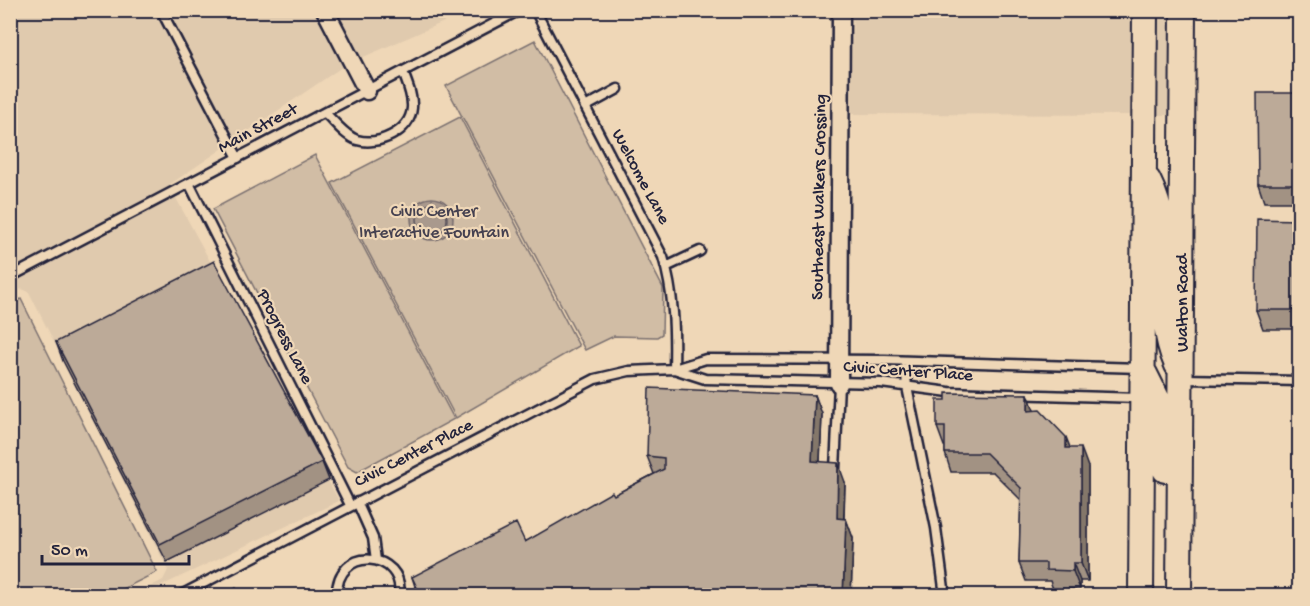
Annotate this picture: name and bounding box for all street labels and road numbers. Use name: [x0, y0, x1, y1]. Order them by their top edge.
street label: Southeast Walkers Crossing: [808, 94, 832, 300]
street label: Main Street: [215, 98, 303, 159]
street label: Welcome Lane: [606, 126, 674, 229]
street label: Walton Road: [1173, 253, 1194, 352]
street label: Progress Lane: [251, 285, 317, 389]
street label: Civic Center Place: [842, 357, 974, 387]
street label: Civic Center Place: [351, 415, 477, 493]

